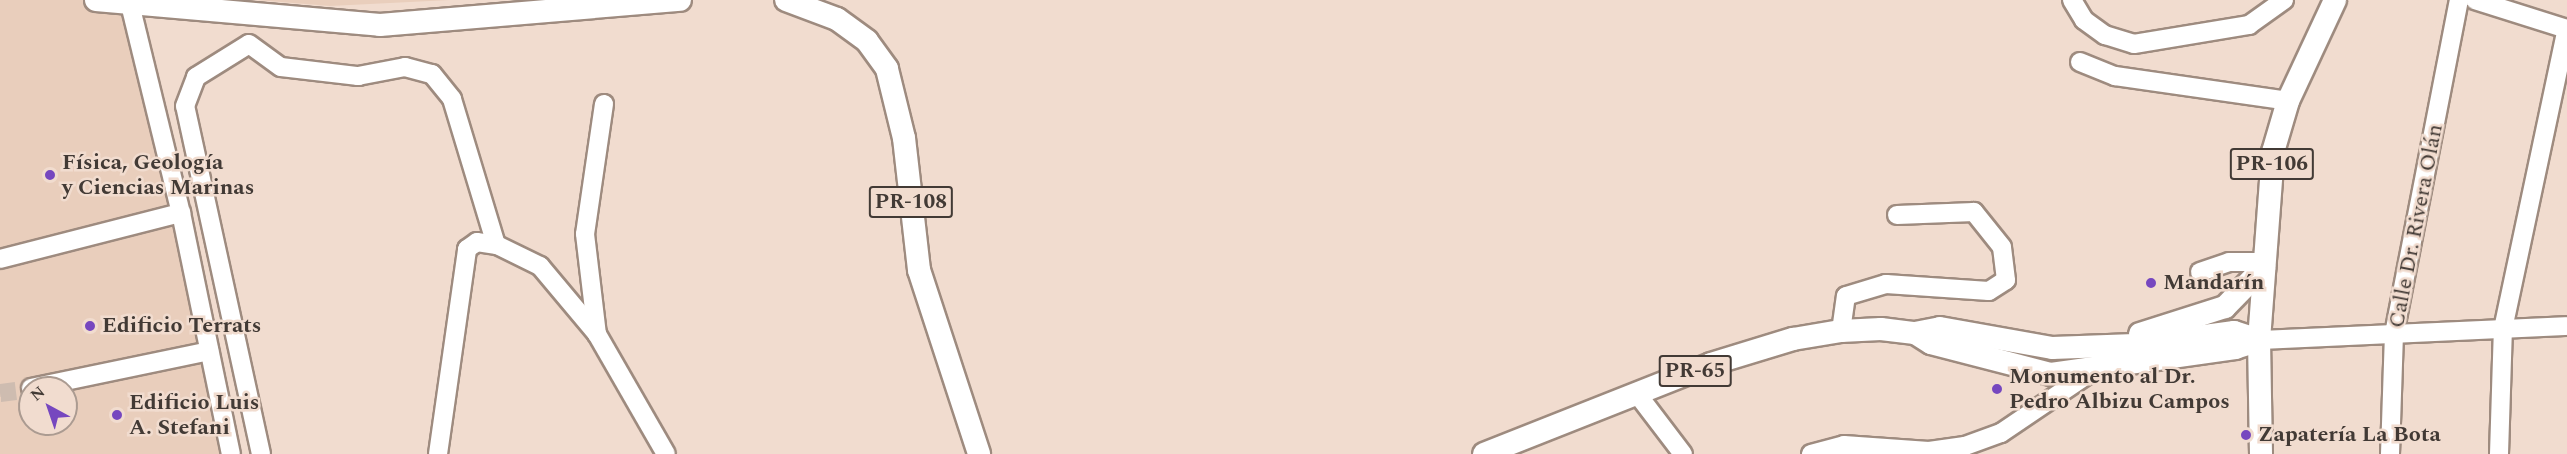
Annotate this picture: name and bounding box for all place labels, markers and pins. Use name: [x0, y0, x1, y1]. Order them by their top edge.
place label: Física, Geología y Ciencias Marinas: [62, 149, 254, 200]
marker: Física, Geología y Ciencias Marinas: [43, 168, 57, 182]
place label: Mandarín: [2163, 270, 2264, 296]
marker: Mandarín: [2144, 276, 2158, 290]
place label: Edificio Terrats: [102, 313, 261, 339]
marker: Edificio Terrats: [83, 319, 97, 333]
place label: Monumento al Dr. Pedro Albizu Campos: [2009, 363, 2230, 414]
marker: Monumento al Dr. Pedro Albizu Campos: [1990, 382, 2004, 396]
place label: Edificio Luis A. Stefani: [129, 389, 259, 440]
marker: Edificio Luis A. Stefani: [110, 408, 124, 422]
place label: Zapatería La Bota: [2258, 422, 2441, 448]
marker: Zapatería La Bota: [2239, 428, 2253, 442]

